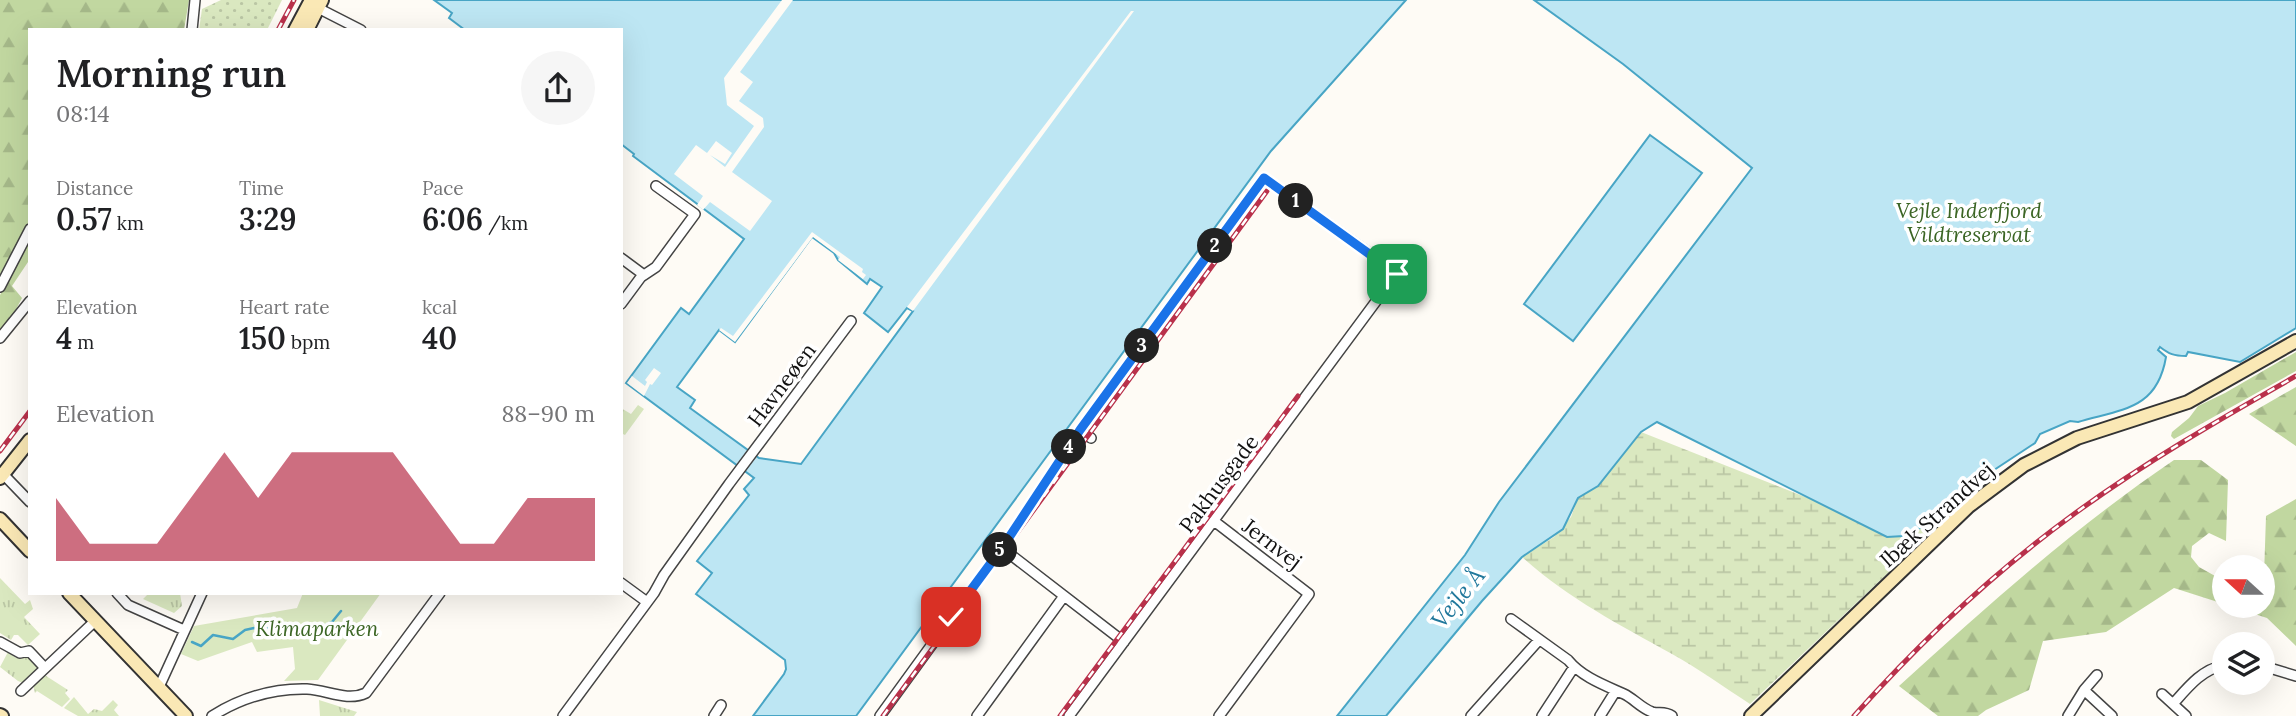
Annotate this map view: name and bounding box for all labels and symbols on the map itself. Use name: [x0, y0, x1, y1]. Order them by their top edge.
pin: 1: [1278, 184, 1314, 218]
park label: Vejle Inderfjord Vildtreservat: [1896, 197, 2042, 248]
pin: 2: [1198, 229, 1232, 264]
pin: [1367, 244, 1427, 304]
pin: 3: [1124, 328, 1160, 364]
street label: Havneøen: [741, 337, 822, 432]
street label: Pakhusgade: [1173, 429, 1264, 538]
pin: 4: [1052, 430, 1086, 464]
street label: Ibæk Strandvej: [1874, 456, 1999, 573]
street label: Jernvej: [1236, 512, 1307, 575]
pin: 5: [982, 532, 1018, 568]
north arrow: [2212, 555, 2275, 618]
water label: Vejle Å: [1424, 561, 1491, 634]
pin: [921, 587, 981, 647]
park label: Klimaparken: [255, 615, 379, 642]

